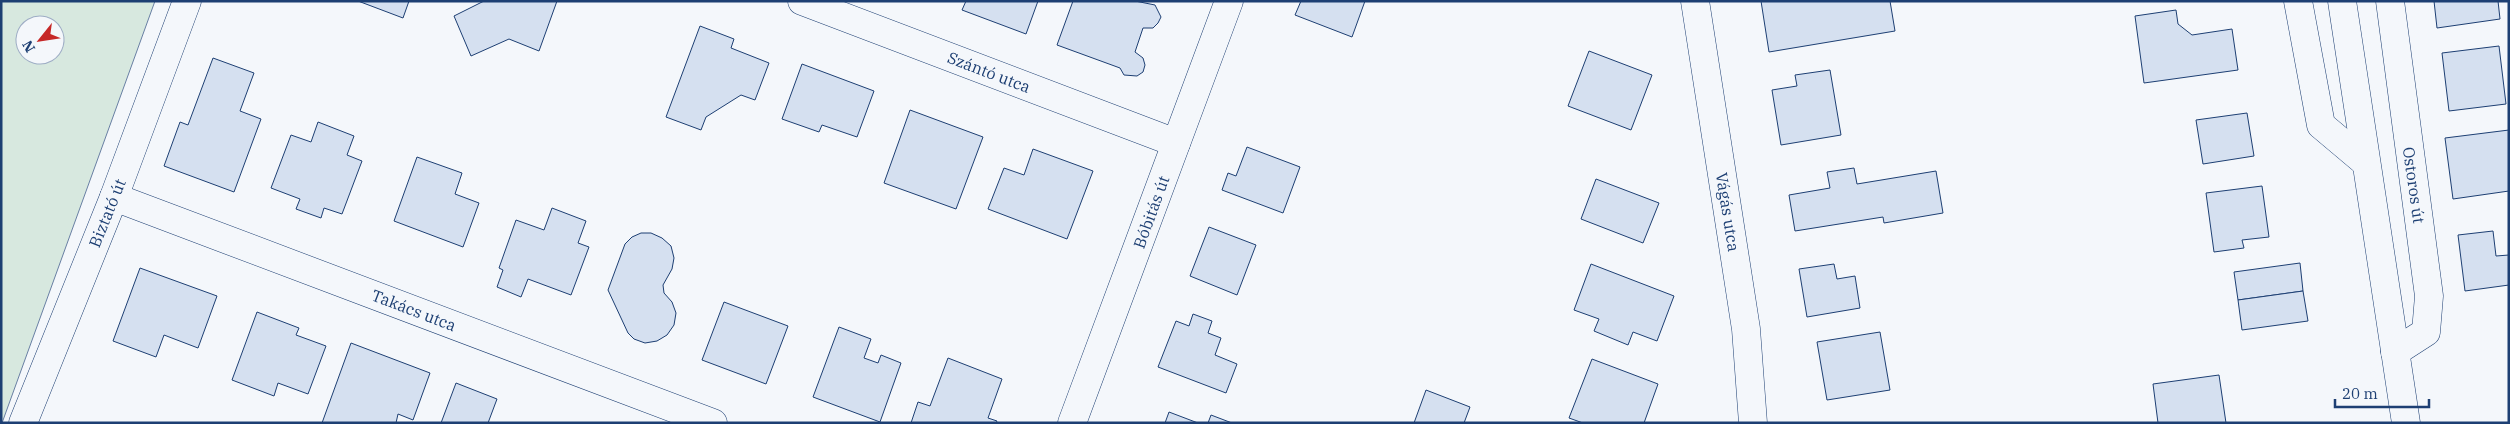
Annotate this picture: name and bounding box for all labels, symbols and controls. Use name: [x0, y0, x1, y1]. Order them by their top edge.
north arrow: [15, 15, 65, 65]
text: N: [18, 37, 39, 56]
street label: Szántó utca: [945, 47, 1034, 97]
street label: Ostoros út: [2399, 145, 2429, 225]
street label: Vágás utca: [1712, 171, 1744, 253]
street label: Bóbitás út: [1129, 173, 1173, 251]
street label: Biztató út: [84, 176, 130, 250]
street label: Takács utca: [369, 285, 459, 335]
scale bar: [2335, 376, 2429, 408]
text: 20 m: [2342, 384, 2378, 403]

